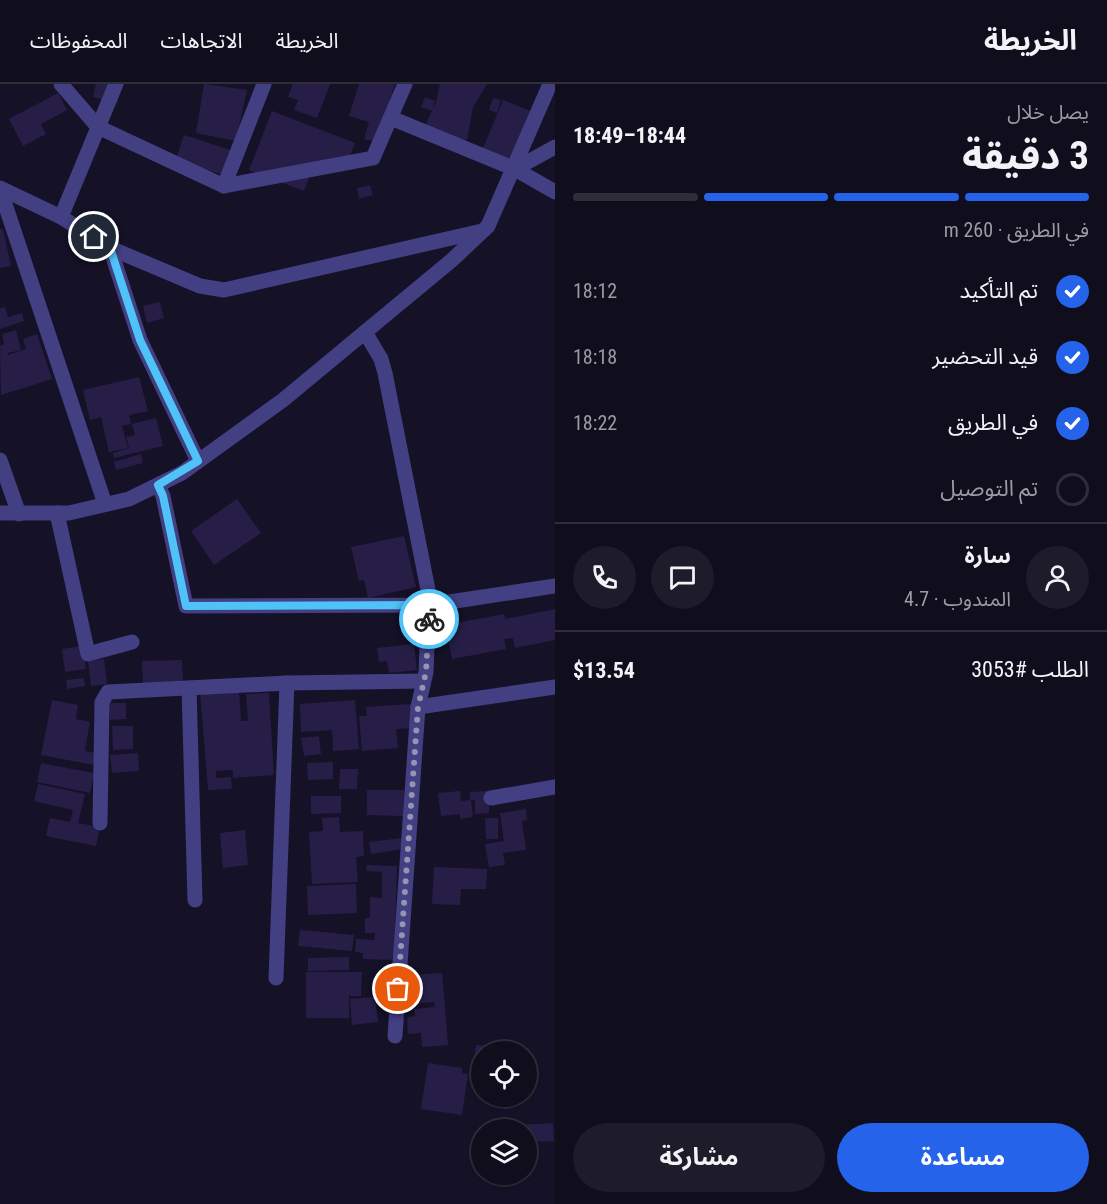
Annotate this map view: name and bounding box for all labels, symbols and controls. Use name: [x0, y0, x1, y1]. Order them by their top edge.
text: الخريطة: [984, 24, 1077, 57]
text: المحفوظات: [30, 29, 127, 53]
text: الاتجاهات: [160, 29, 242, 53]
text: الخريطة: [275, 29, 338, 53]
text: يصل خلال: [1007, 100, 1089, 124]
text: 18:44–18:49: [573, 123, 686, 148]
text: 3 دقيقة: [962, 133, 1089, 179]
pin: [68, 211, 119, 262]
text: في الطريق · 260 m: [944, 218, 1089, 242]
icon: home: [77, 220, 110, 253]
icon: check: [1056, 275, 1089, 308]
text: تم التأكيد: [960, 278, 1038, 303]
text: 18:12: [573, 279, 617, 303]
icon: check: [1056, 341, 1089, 374]
text: قيد التحضير: [932, 344, 1038, 369]
text: 18:18: [573, 345, 617, 369]
icon: check: [1056, 407, 1089, 440]
text: في الطريق: [948, 410, 1038, 435]
text: 18:22: [573, 411, 617, 435]
text: تم التوصيل: [940, 476, 1038, 501]
text: سارة: [965, 543, 1011, 568]
button: phone: [573, 546, 636, 609]
button: chat: [651, 546, 714, 609]
button: person: [1026, 546, 1089, 609]
text: المندوب · 4.7: [904, 587, 1011, 611]
courier: [399, 589, 459, 649]
icon: bike: [413, 603, 446, 636]
text: الطلب #3053: [971, 657, 1089, 682]
text: $13.54: [573, 658, 635, 683]
pin: [372, 963, 423, 1014]
icon: bag: [381, 972, 414, 1005]
map controls: [471, 1041, 537, 1185]
button: locate: [471, 1041, 537, 1107]
button: layers: [471, 1119, 537, 1185]
button: مشاركة: [573, 1123, 825, 1192]
button: مساعدة: [837, 1123, 1089, 1192]

